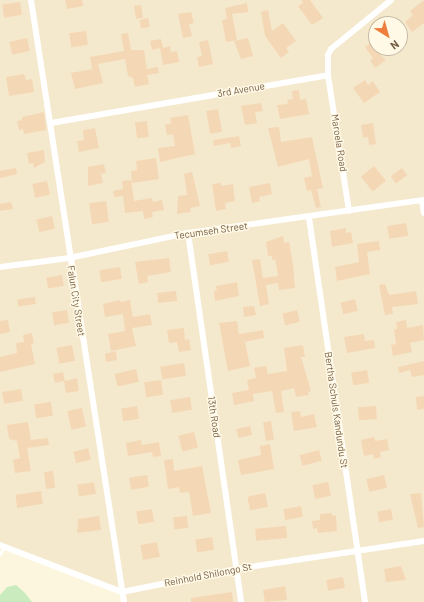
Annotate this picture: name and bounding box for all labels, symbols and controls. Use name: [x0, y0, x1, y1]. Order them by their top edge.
north arrow: [368, 16, 408, 56]
text: N: [388, 38, 402, 53]
street label: 3rd Avenue: [216, 80, 266, 100]
street label: Maroela Road: [329, 113, 349, 173]
street label: Tecumseh Street: [174, 220, 248, 242]
street label: Falun City Street: [64, 265, 88, 337]
street label: Bertha Schuls Kandundu St: [322, 351, 350, 469]
street label: 13th Road: [205, 395, 223, 439]
street label: Reinhold Shilongo St: [163, 561, 253, 589]

